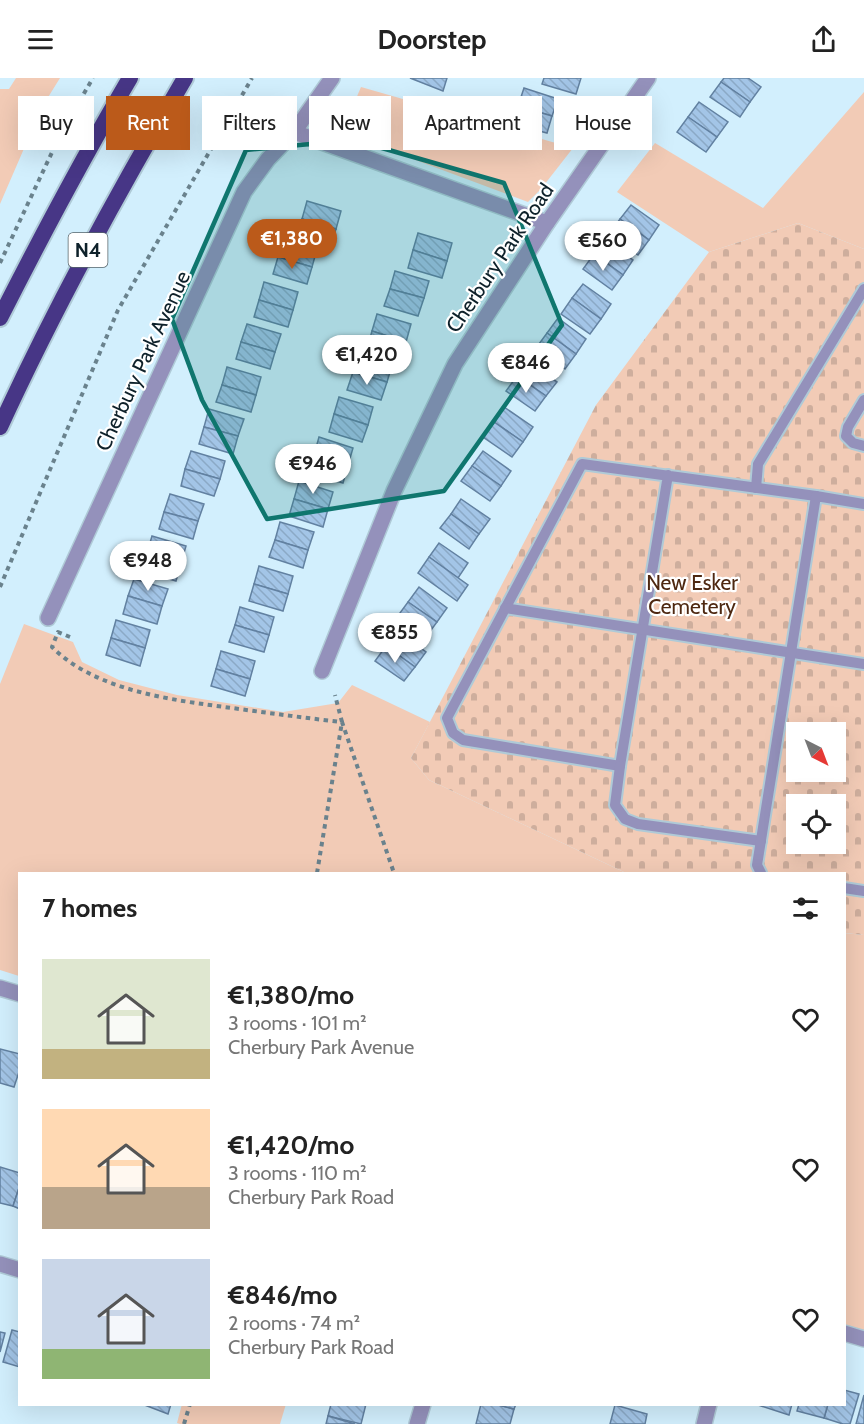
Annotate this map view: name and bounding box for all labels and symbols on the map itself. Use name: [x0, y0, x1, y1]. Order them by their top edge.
street label: Cherbury Park Road: [440, 178, 559, 337]
pin: €1,380: [243, 219, 341, 270]
pin: €560: [567, 221, 639, 272]
road number: N4: [68, 233, 107, 267]
street label: Cherbury Park Avenue: [90, 267, 195, 455]
pin: €1,420: [318, 335, 416, 386]
pin: €846: [490, 343, 562, 394]
pin: €946: [277, 444, 349, 495]
pin: €948: [112, 541, 184, 592]
park label: New Esker Cemetery: [646, 570, 738, 619]
pin: €855: [359, 613, 431, 664]
north arrow: [786, 722, 846, 782]

